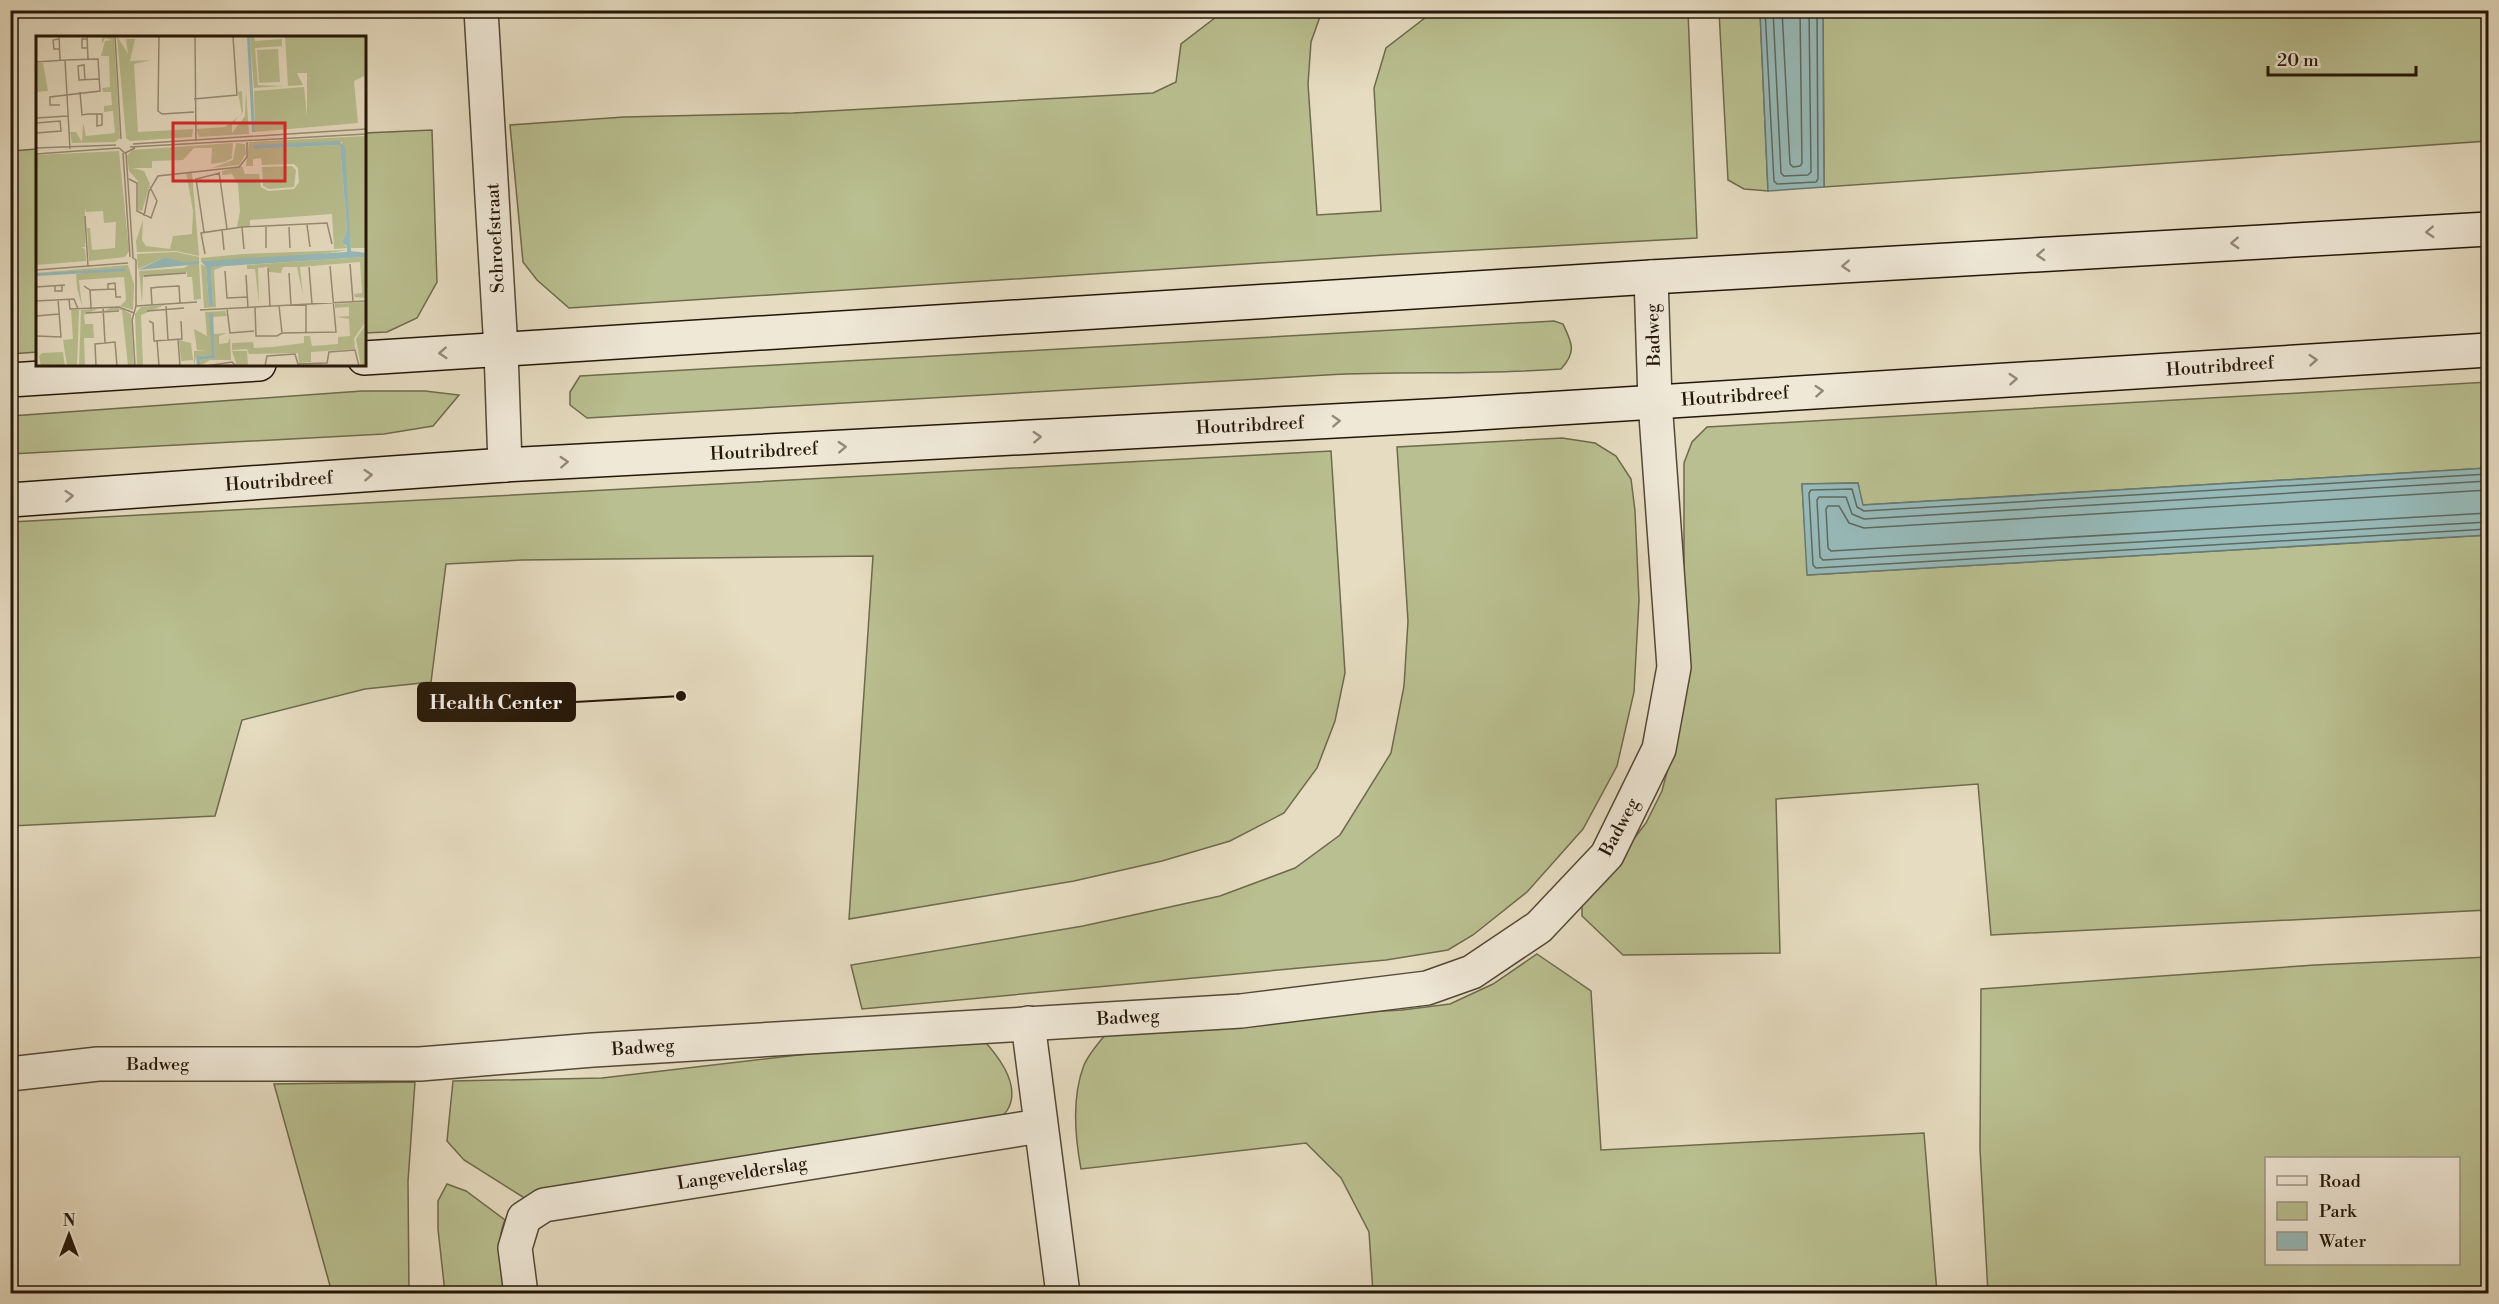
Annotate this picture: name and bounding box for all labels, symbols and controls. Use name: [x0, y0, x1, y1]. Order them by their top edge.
inset map: [36, 36, 366, 366]
scale bar: [2268, 39, 2416, 77]
text: 20 m: [2277, 49, 2319, 72]
street label: Schroefstraat: [481, 182, 510, 294]
one-way arrow: [2426, 226, 2435, 239]
one-way arrow: [2231, 237, 2240, 250]
one-way arrow: [2036, 248, 2045, 261]
one-way arrow: [1842, 259, 1851, 272]
street label: Badweg: [1641, 302, 1666, 368]
one-way arrow: [438, 347, 447, 360]
street label: Houtribdreef: [2165, 351, 2276, 382]
one-way arrow: [2308, 354, 2317, 367]
one-way arrow: [2009, 372, 2018, 385]
street label: Houtribdreef: [1680, 381, 1791, 412]
one-way arrow: [1814, 384, 1823, 397]
street label: Houtribdreef: [1195, 411, 1306, 440]
one-way arrow: [1332, 414, 1341, 427]
one-way arrow: [1032, 430, 1041, 443]
street label: Houtribdreef: [709, 437, 820, 466]
one-way arrow: [838, 441, 847, 454]
one-way arrow: [559, 455, 568, 468]
street label: Houtribdreef: [224, 466, 335, 497]
one-way arrow: [364, 468, 373, 481]
one-way arrow: [64, 490, 73, 503]
callout: Health Center: [418, 683, 575, 721]
text: Health Center: [429, 691, 563, 716]
street label: Badweg: [1594, 793, 1645, 861]
street label: Badweg: [1095, 1004, 1161, 1031]
street label: Badweg: [610, 1034, 676, 1061]
street label: Badweg: [126, 1053, 190, 1076]
street label: Langevelderslag: [675, 1152, 810, 1195]
legend: [2265, 1157, 2460, 1265]
text: Road: [2319, 1170, 2362, 1193]
text: Park: [2319, 1200, 2358, 1223]
north arrow: [39, 1205, 99, 1265]
text: N: [63, 1211, 76, 1231]
text: Water: [2318, 1230, 2367, 1253]

